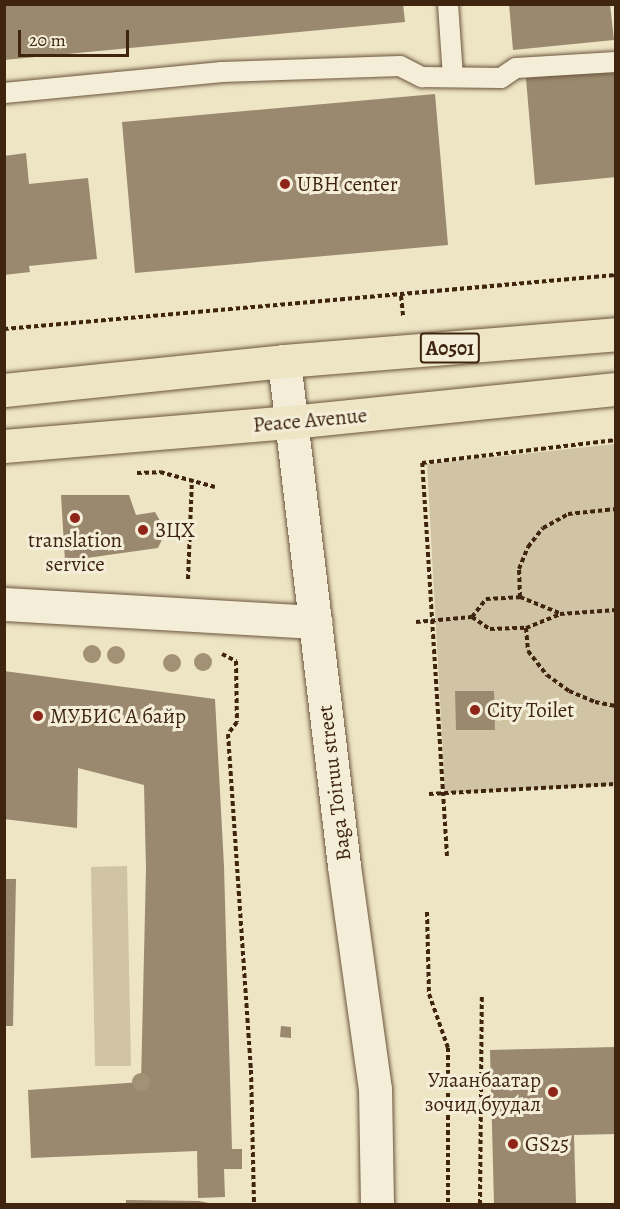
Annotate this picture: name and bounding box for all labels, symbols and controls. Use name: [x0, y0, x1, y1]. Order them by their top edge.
scale bar: [21, 18, 132, 56]
text: 20 m: [29, 28, 66, 52]
place label: UBH center: [297, 171, 398, 197]
marker: UBH center: [278, 177, 292, 191]
road number: A0501: [418, 331, 482, 365]
street label: Peace Avenue: [252, 402, 368, 438]
marker: translation service: [68, 511, 82, 525]
place label: ЗЦХ: [155, 517, 195, 543]
marker: ЗЦХ: [136, 523, 150, 537]
place label: translation service: [28, 527, 122, 577]
place label: City Toilet: [487, 697, 574, 723]
place label: МУБИС А байр: [50, 703, 186, 729]
marker: City Toilet: [468, 703, 482, 717]
street label: Baga Toiruu street: [312, 704, 356, 862]
marker: МУБИС А байр: [31, 709, 45, 723]
place label: Улаанбаатар зочид буудал: [424, 1067, 541, 1117]
marker: Улаанбаатар зочид буудал: [546, 1085, 560, 1099]
place label: GS25: [525, 1131, 569, 1157]
marker: GS25: [506, 1137, 520, 1151]

